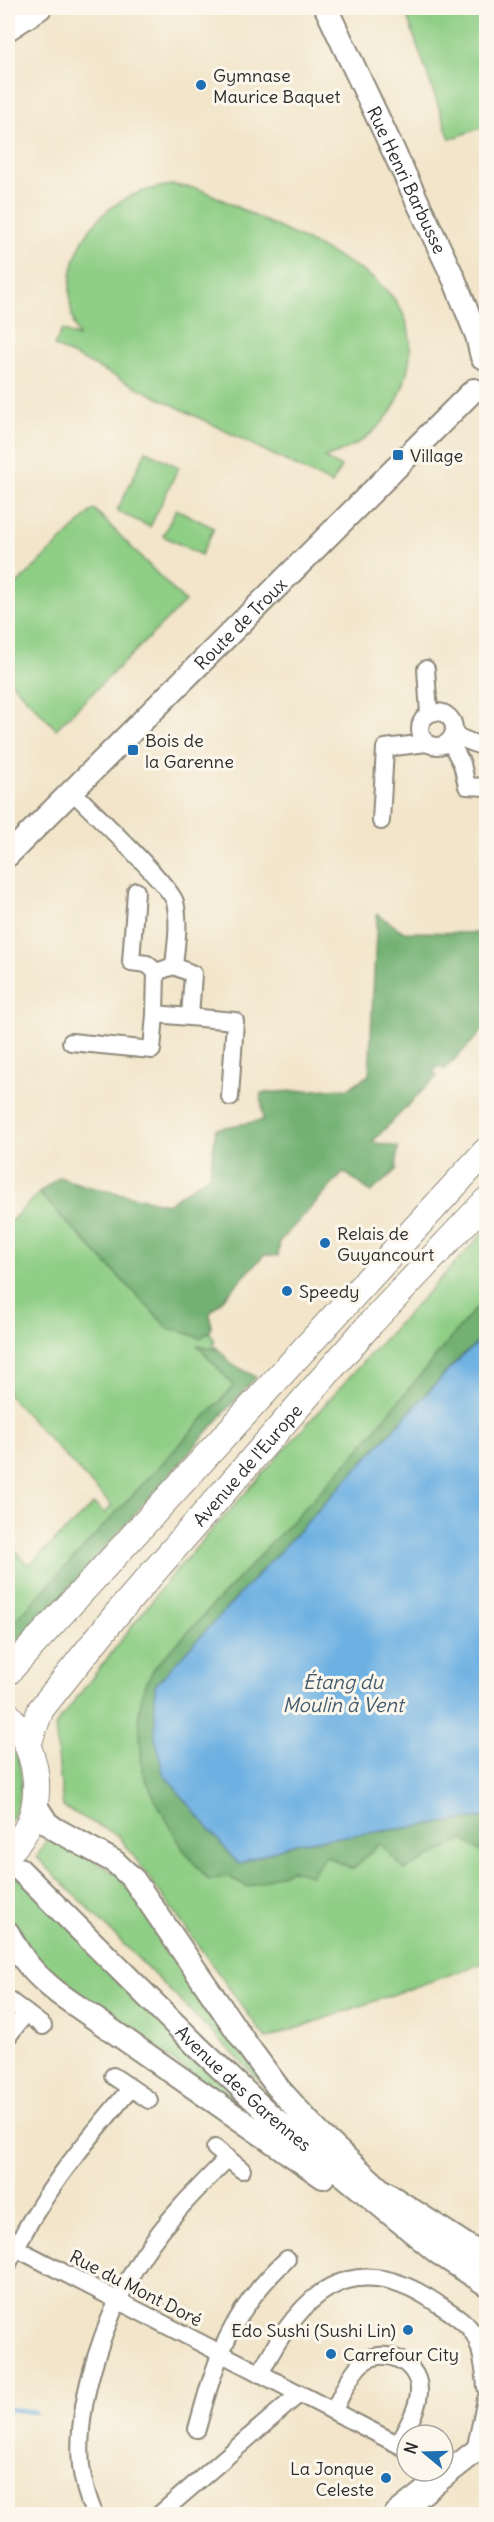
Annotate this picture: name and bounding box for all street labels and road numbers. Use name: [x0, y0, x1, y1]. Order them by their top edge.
street label: Rue Henri Barbusse: [362, 102, 452, 257]
street label: Route de Troux: [189, 572, 291, 674]
street label: Avenue de l'Europe: [188, 1399, 307, 1531]
street label: Avenue des Garennes: [171, 2020, 316, 2156]
street label: Rue du Mont Doré: [66, 2245, 206, 2331]

